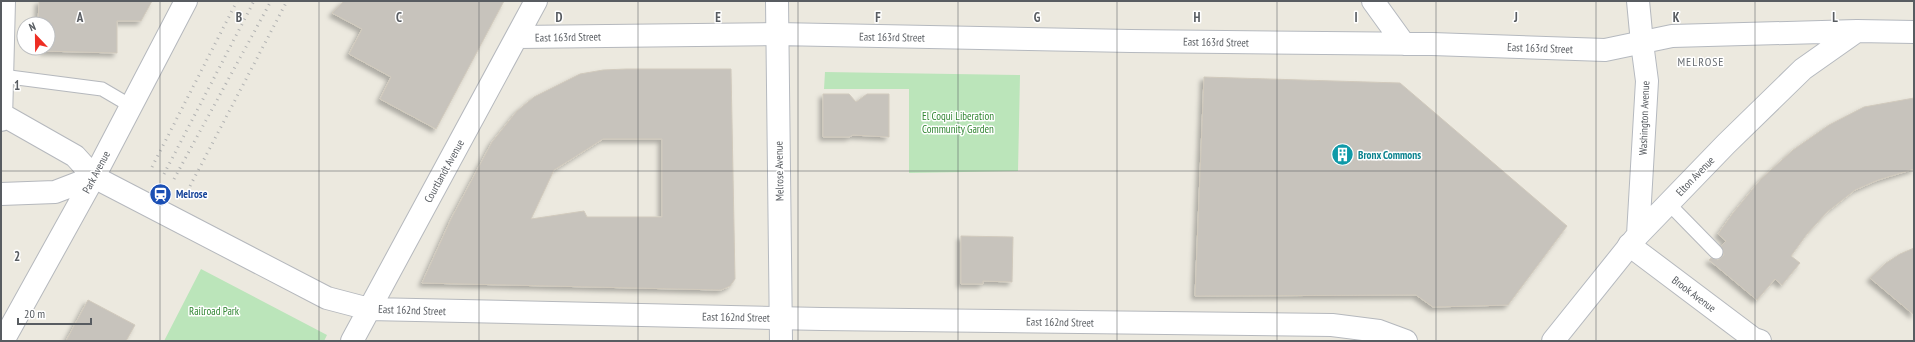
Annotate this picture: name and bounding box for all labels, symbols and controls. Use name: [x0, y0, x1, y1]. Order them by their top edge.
text: A: [76, 9, 84, 26]
text: B: [236, 9, 242, 26]
text: C: [396, 9, 402, 26]
text: D: [556, 9, 563, 26]
text: E: [715, 9, 721, 26]
text: F: [875, 9, 881, 26]
text: G: [1034, 9, 1041, 26]
text: H: [1194, 9, 1201, 26]
text: I: [1354, 9, 1358, 26]
text: J: [1513, 9, 1518, 26]
text: K: [1673, 9, 1680, 26]
text: L: [1832, 9, 1838, 26]
north arrow: [16, 16, 56, 56]
text: N: [27, 19, 38, 34]
street label: East 163rd Street: [535, 29, 601, 45]
street label: East 163rd Street: [859, 29, 925, 45]
street label: East 163rd Street: [1183, 34, 1249, 50]
street label: East 163rd Street: [1507, 40, 1573, 56]
district label: MELROSE: [1677, 54, 1725, 69]
text: 1: [14, 77, 20, 94]
street label: Washington Avenue: [1636, 80, 1652, 155]
park label: El Coqui Liberation Community Garden: [922, 109, 994, 136]
street label: Courtlandt Avenue: [421, 137, 467, 205]
street label: Melrose Avenue: [771, 140, 787, 201]
building icon: Bronx Commons: [1329, 142, 1355, 168]
street label: Park Avenue: [79, 148, 113, 196]
place label: Bronx Commons: [1358, 148, 1421, 162]
street label: Elton Avenue: [1673, 153, 1718, 199]
station icon: Melrose: [147, 181, 173, 207]
place label: Melrose: [176, 187, 208, 201]
text: 2: [14, 248, 20, 265]
street label: Brook Avenue: [1669, 273, 1719, 315]
scale bar: [18, 300, 91, 326]
street label: East 162nd Street: [378, 302, 446, 318]
park label: Railroad Park: [189, 304, 240, 318]
text: 20 m: [24, 306, 45, 321]
street label: East 162nd Street: [702, 309, 770, 325]
street label: East 162nd Street: [1026, 314, 1094, 330]

